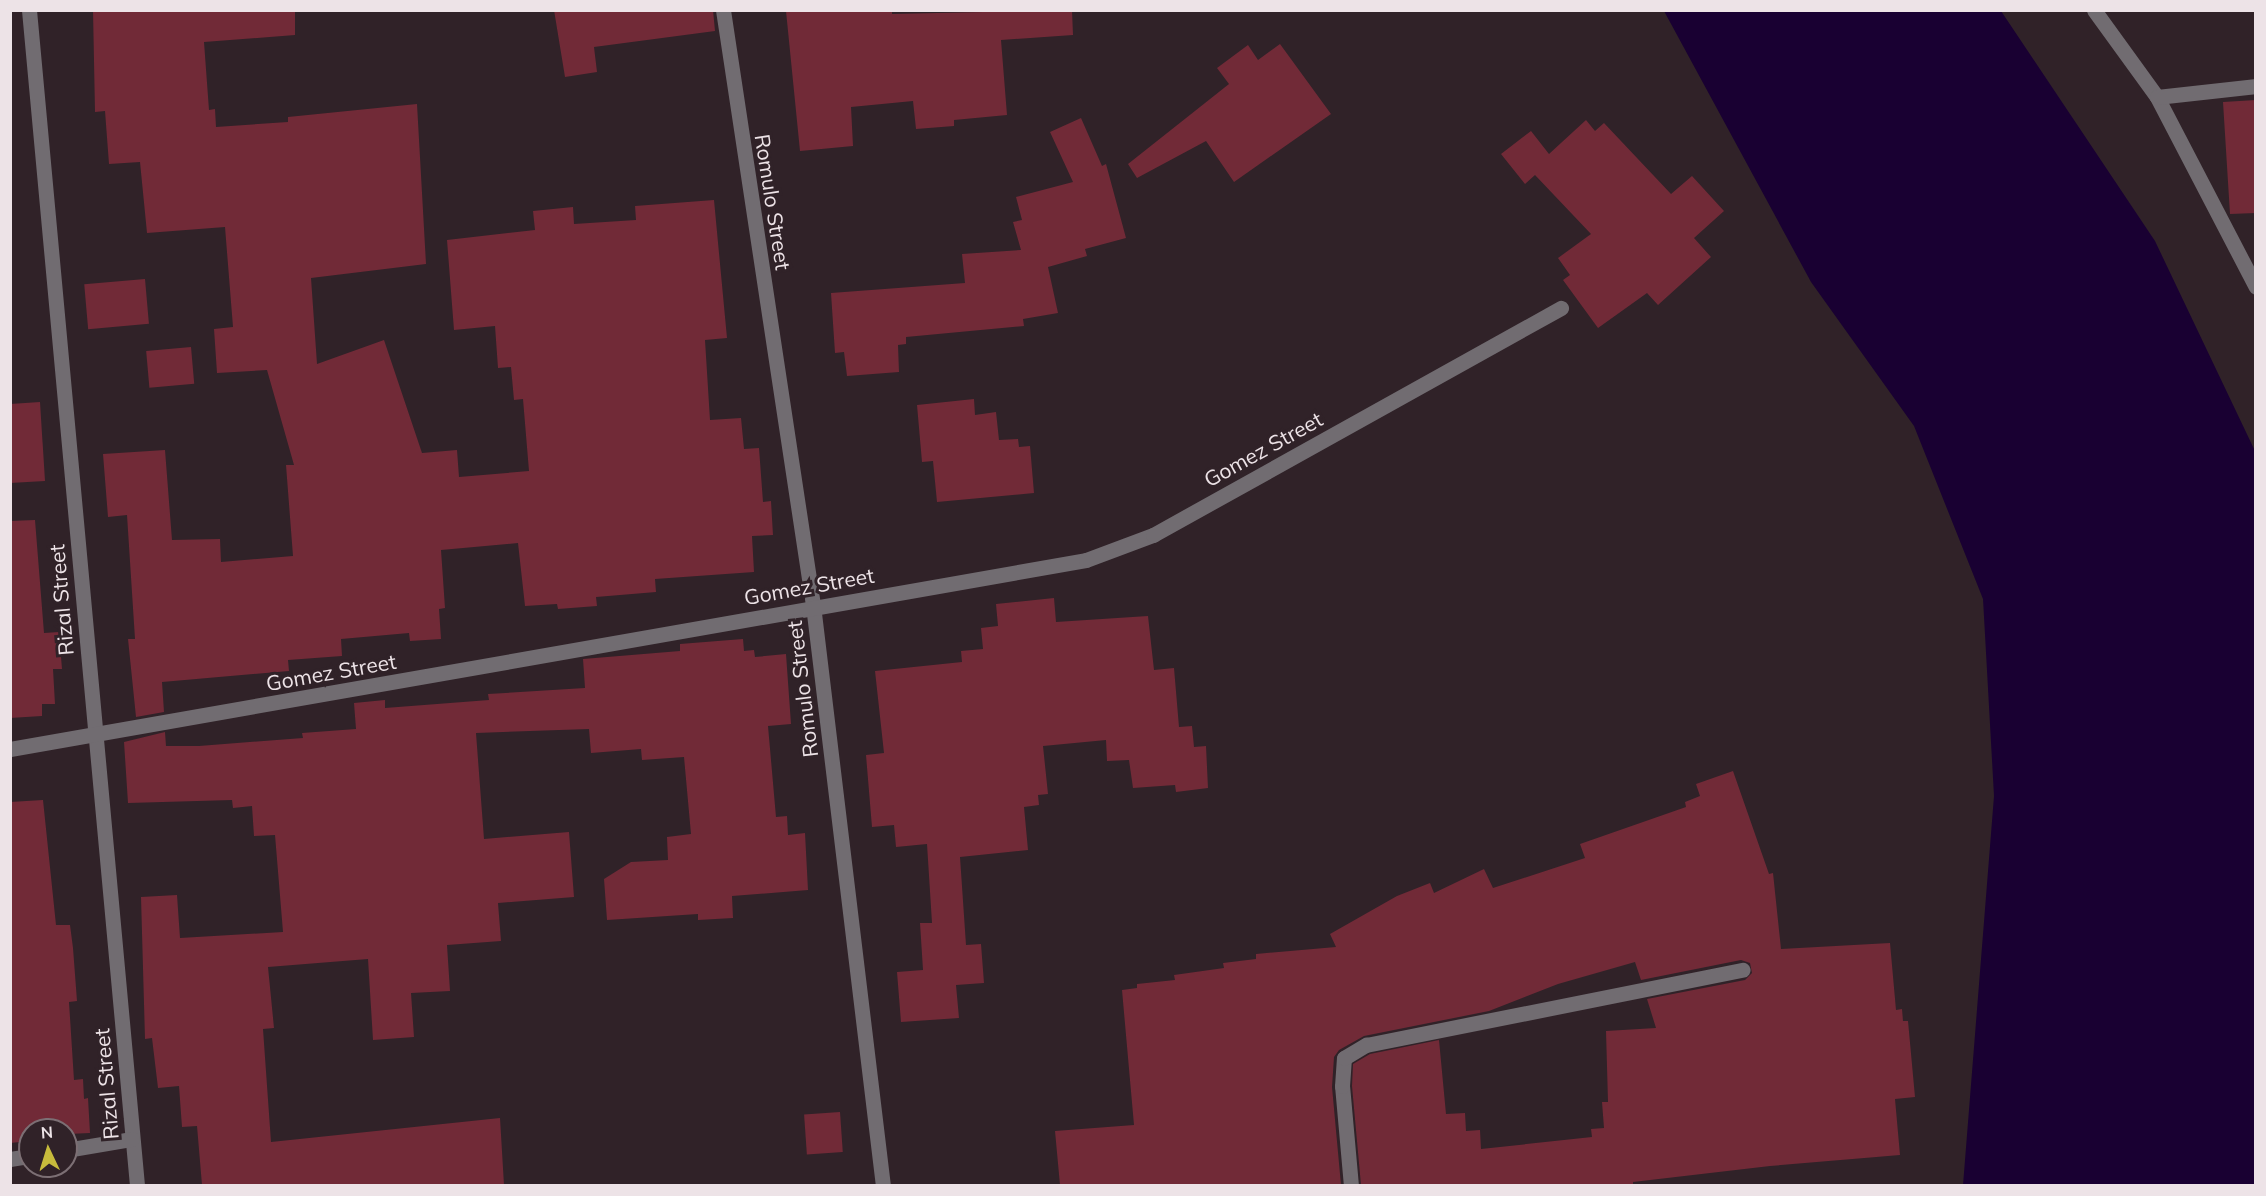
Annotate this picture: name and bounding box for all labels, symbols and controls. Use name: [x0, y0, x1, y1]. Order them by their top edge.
street label: Romulo Street: [750, 132, 796, 272]
street label: Gomez Street: [1199, 406, 1327, 492]
street label: Rizal Street: [44, 543, 78, 657]
street label: Gomez Street: [742, 562, 876, 610]
street label: Romulo Street: [781, 619, 823, 759]
street label: Gomez Street: [264, 648, 398, 696]
street label: Rizal Street: [89, 1027, 123, 1141]
north arrow: [18, 1118, 78, 1178]
text: N: [40, 1122, 54, 1142]

